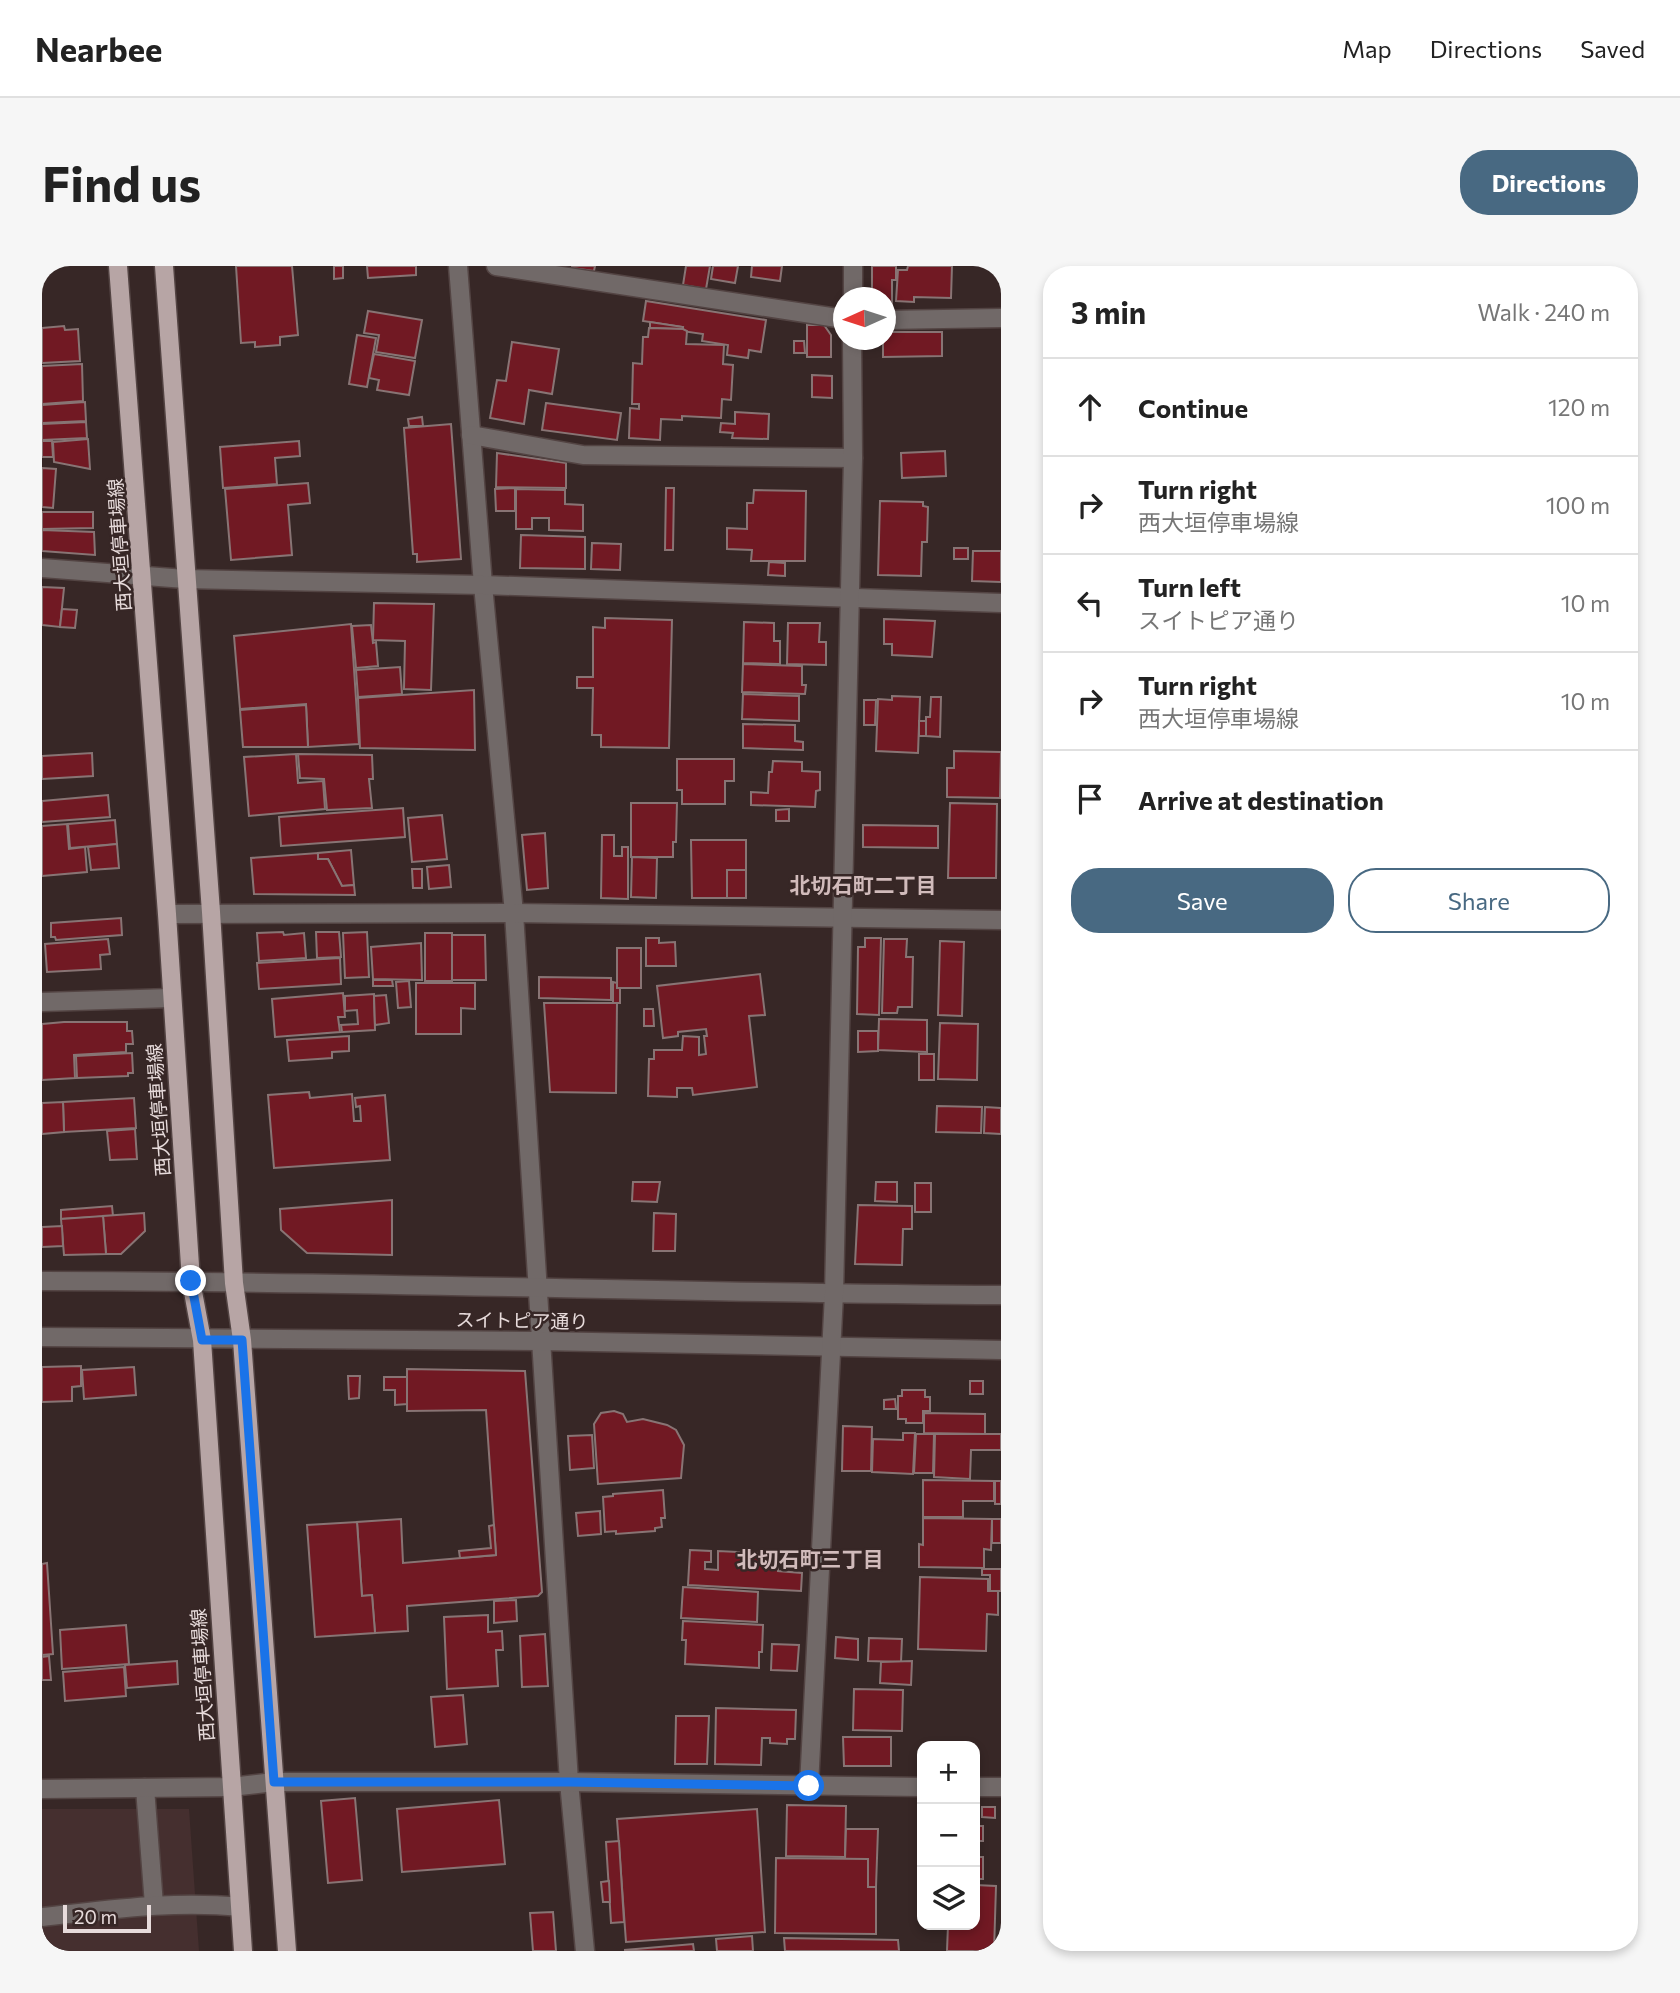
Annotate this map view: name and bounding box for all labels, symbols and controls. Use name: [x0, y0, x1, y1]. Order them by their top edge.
text: Nearbee: [35, 28, 162, 69]
text: Map: [1342, 34, 1392, 63]
text: Directions: [1430, 34, 1542, 63]
text: Saved: [1580, 34, 1645, 63]
button: Directions: [1460, 150, 1638, 215]
text: Find us: [42, 152, 201, 212]
north arrow: [833, 287, 896, 350]
text: 3 min: [1071, 293, 1146, 330]
text: Walk · 240 m: [1478, 298, 1610, 326]
icon: ahead: [1071, 388, 1109, 426]
text: Continue: [1138, 392, 1248, 423]
text: 120 m: [1548, 393, 1610, 421]
text: Turn right: [1138, 473, 1257, 504]
street label: 西大垣停車場線: [103, 478, 135, 612]
icon: right: [1071, 486, 1109, 524]
text: 100 m: [1546, 491, 1610, 519]
text: 西大垣停車場線: [1138, 508, 1299, 536]
text: Turn left: [1138, 571, 1241, 602]
icon: left: [1071, 584, 1109, 622]
text: 10 m: [1561, 589, 1610, 617]
text: スイトピア通り: [1138, 606, 1299, 634]
text: Turn right: [1138, 669, 1257, 700]
icon: right: [1071, 682, 1109, 720]
text: 10 m: [1561, 687, 1610, 715]
text: 西大垣停車場線: [1138, 704, 1299, 732]
icon: arrive: [1071, 780, 1109, 818]
text: Arrive at destination: [1138, 784, 1384, 815]
button: Save: [1071, 868, 1334, 933]
button: Share: [1348, 868, 1610, 933]
district label: 北切石町二丁目: [790, 872, 937, 897]
street label: 西大垣停車場線: [142, 1043, 174, 1177]
route end: [175, 1265, 206, 1296]
street label: スイトピア通り: [455, 1307, 589, 1333]
district label: 北切石町三丁目: [737, 1546, 884, 1571]
street label: 西大垣停車場線: [186, 1608, 218, 1742]
map controls: [917, 1741, 980, 1930]
button: +: [917, 1741, 980, 1804]
route start: [793, 1770, 824, 1801]
button: −: [917, 1804, 980, 1867]
button: layers: [917, 1867, 980, 1930]
scale bar: [63, 1902, 150, 1934]
text: 20 m: [74, 1905, 117, 1928]

